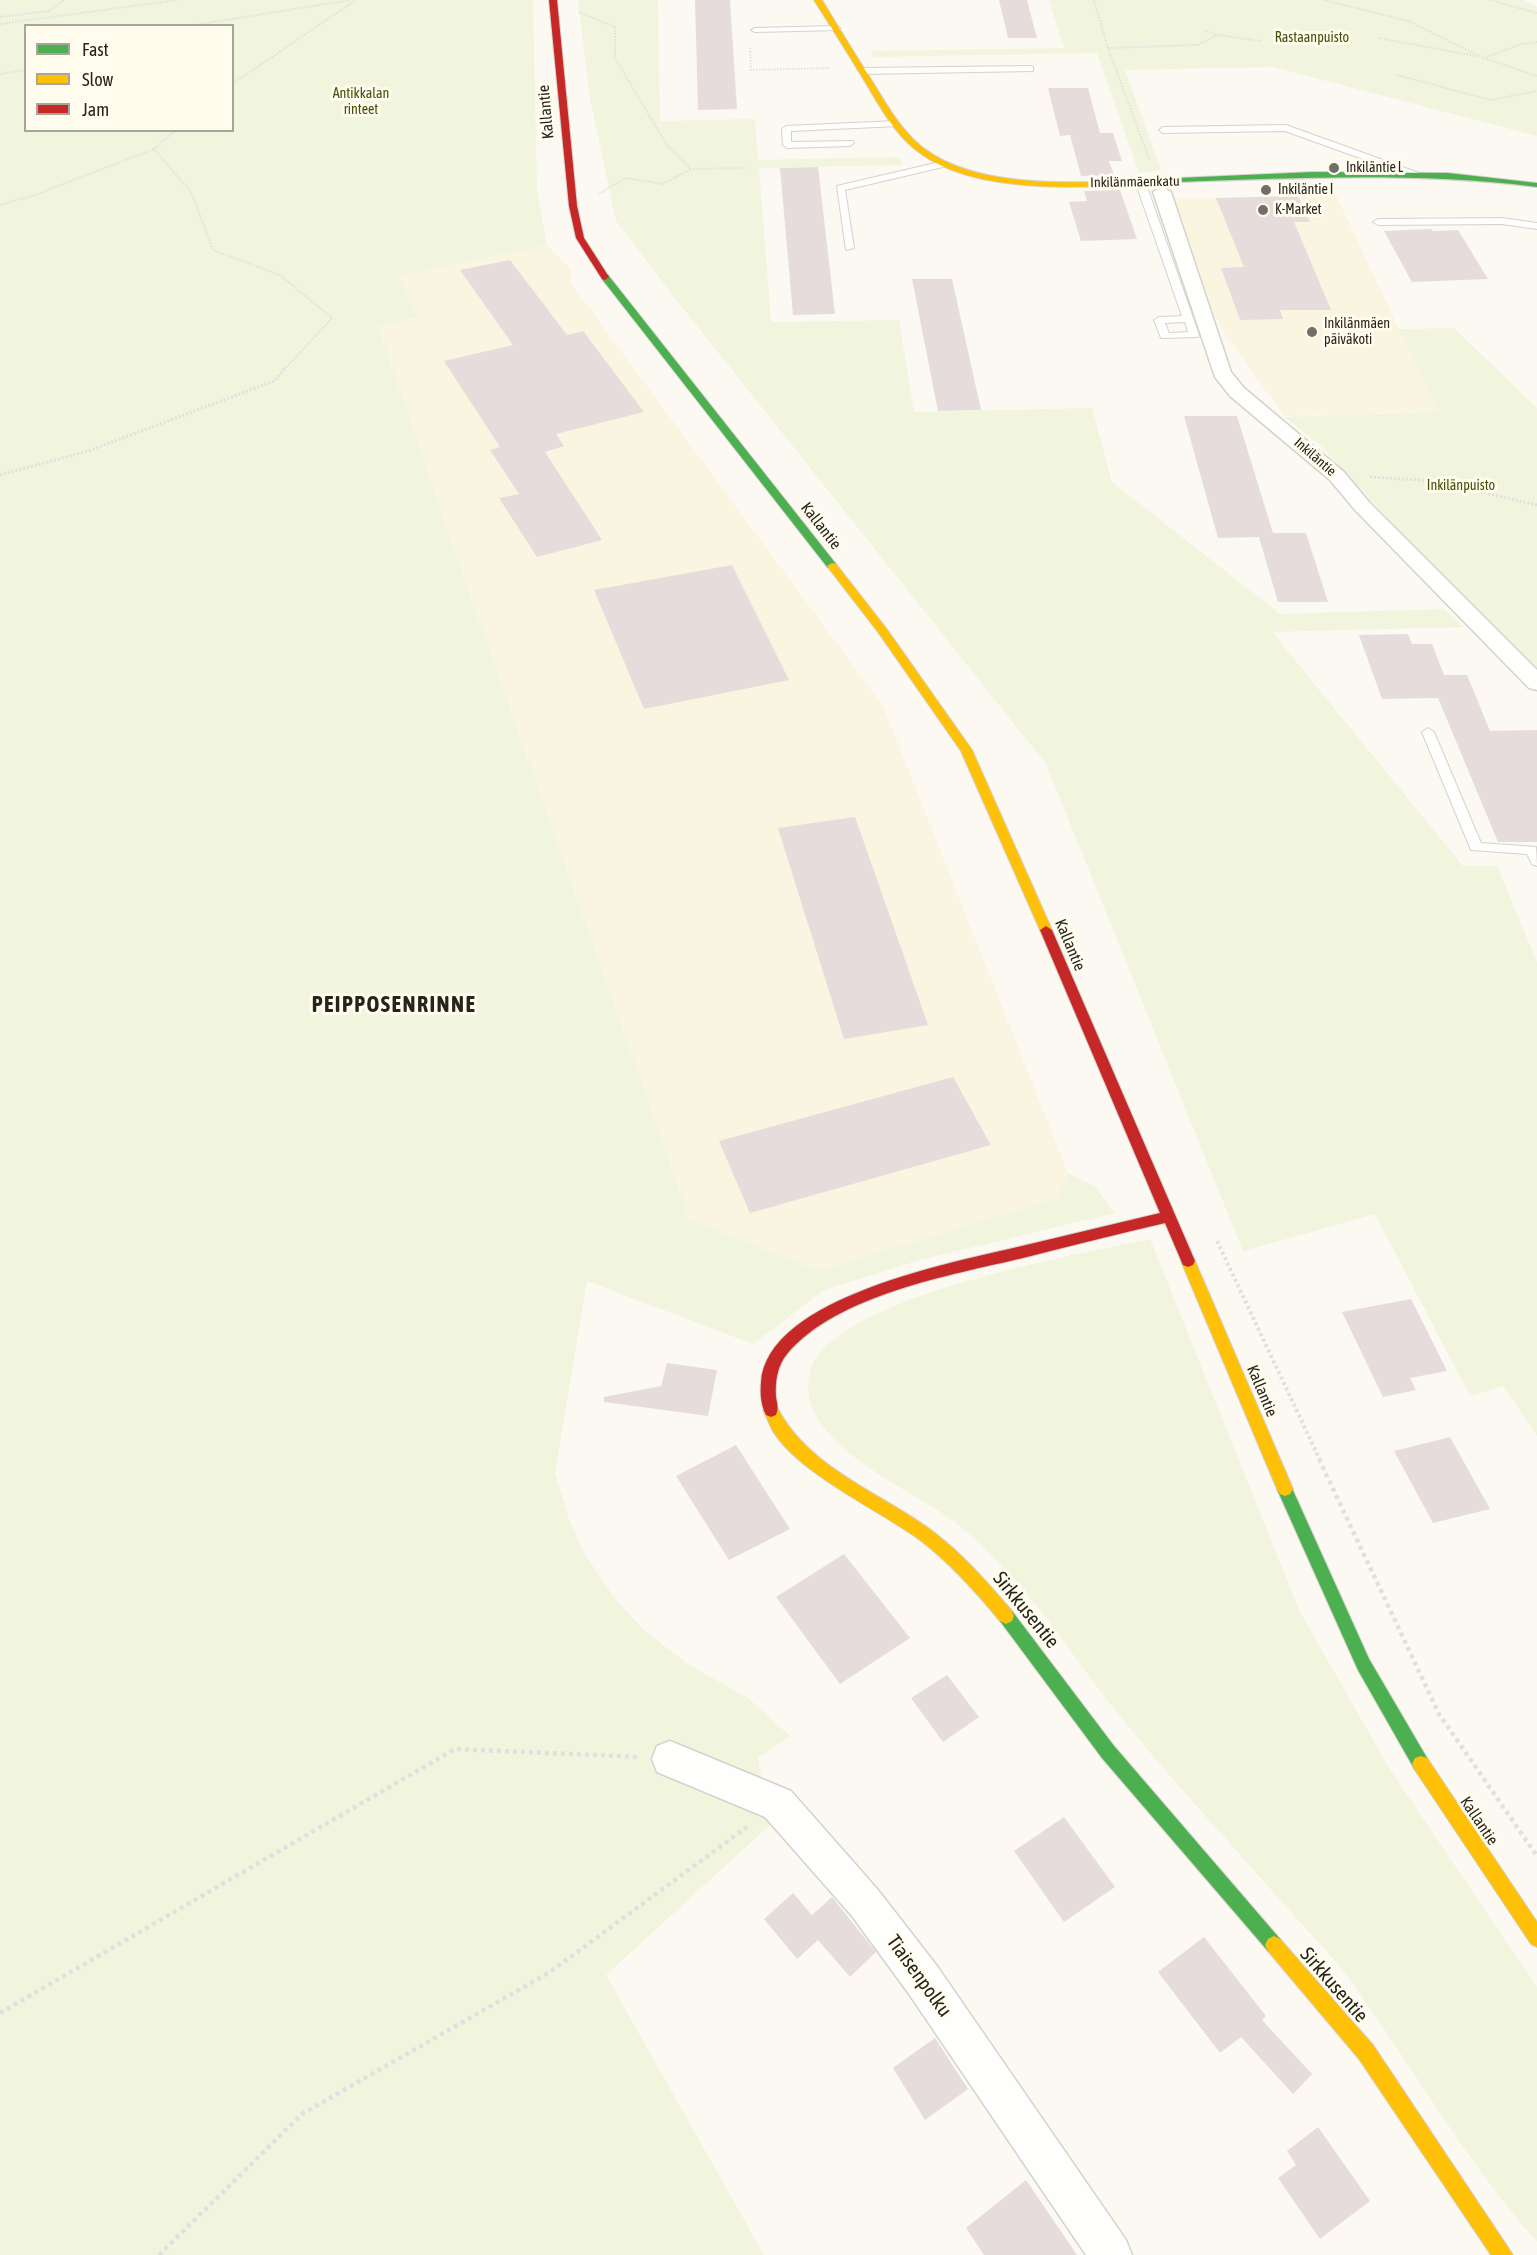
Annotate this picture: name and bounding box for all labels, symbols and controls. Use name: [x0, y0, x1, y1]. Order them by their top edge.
legend: [24, 24, 234, 132]
park label: Rastaanpuisto: [1275, 30, 1349, 46]
text: Fast: [82, 39, 109, 60]
text: Slow: [82, 69, 113, 90]
street label: Kallantie: [534, 84, 558, 140]
park label: Antikkalan rinteet: [333, 86, 389, 118]
text: Jam: [82, 99, 109, 120]
place label: Inkiläntie L: [1346, 160, 1403, 176]
marker: Inkiläntie L: [1327, 161, 1341, 175]
street label: Inkilänmäenkatu: [1090, 173, 1180, 191]
place label: Inkiläntie I: [1278, 182, 1333, 198]
marker: Inkiläntie I: [1259, 183, 1273, 197]
place label: K-Market: [1275, 202, 1322, 218]
marker: K-Market: [1256, 203, 1270, 217]
place label: Inkilänmäen päiväkoti: [1324, 316, 1390, 348]
marker: Inkilänmäen päiväkoti: [1305, 325, 1319, 339]
street label: Inkiläntie: [1291, 434, 1339, 480]
park label: Inkilänpuisto: [1427, 478, 1495, 494]
street label: Kallantie: [797, 499, 845, 553]
street label: Kallantie: [1051, 916, 1089, 974]
district label: PEIPPOSENRINNE: [312, 992, 476, 1018]
street label: Kallantie: [1243, 1362, 1281, 1420]
street label: Sirkkusentie: [988, 1567, 1064, 1653]
street label: Kallantie: [1456, 1793, 1502, 1849]
street label: Tiaisenpolku: [881, 1930, 957, 2022]
street label: Sirkkusentie: [1295, 1943, 1373, 2027]

